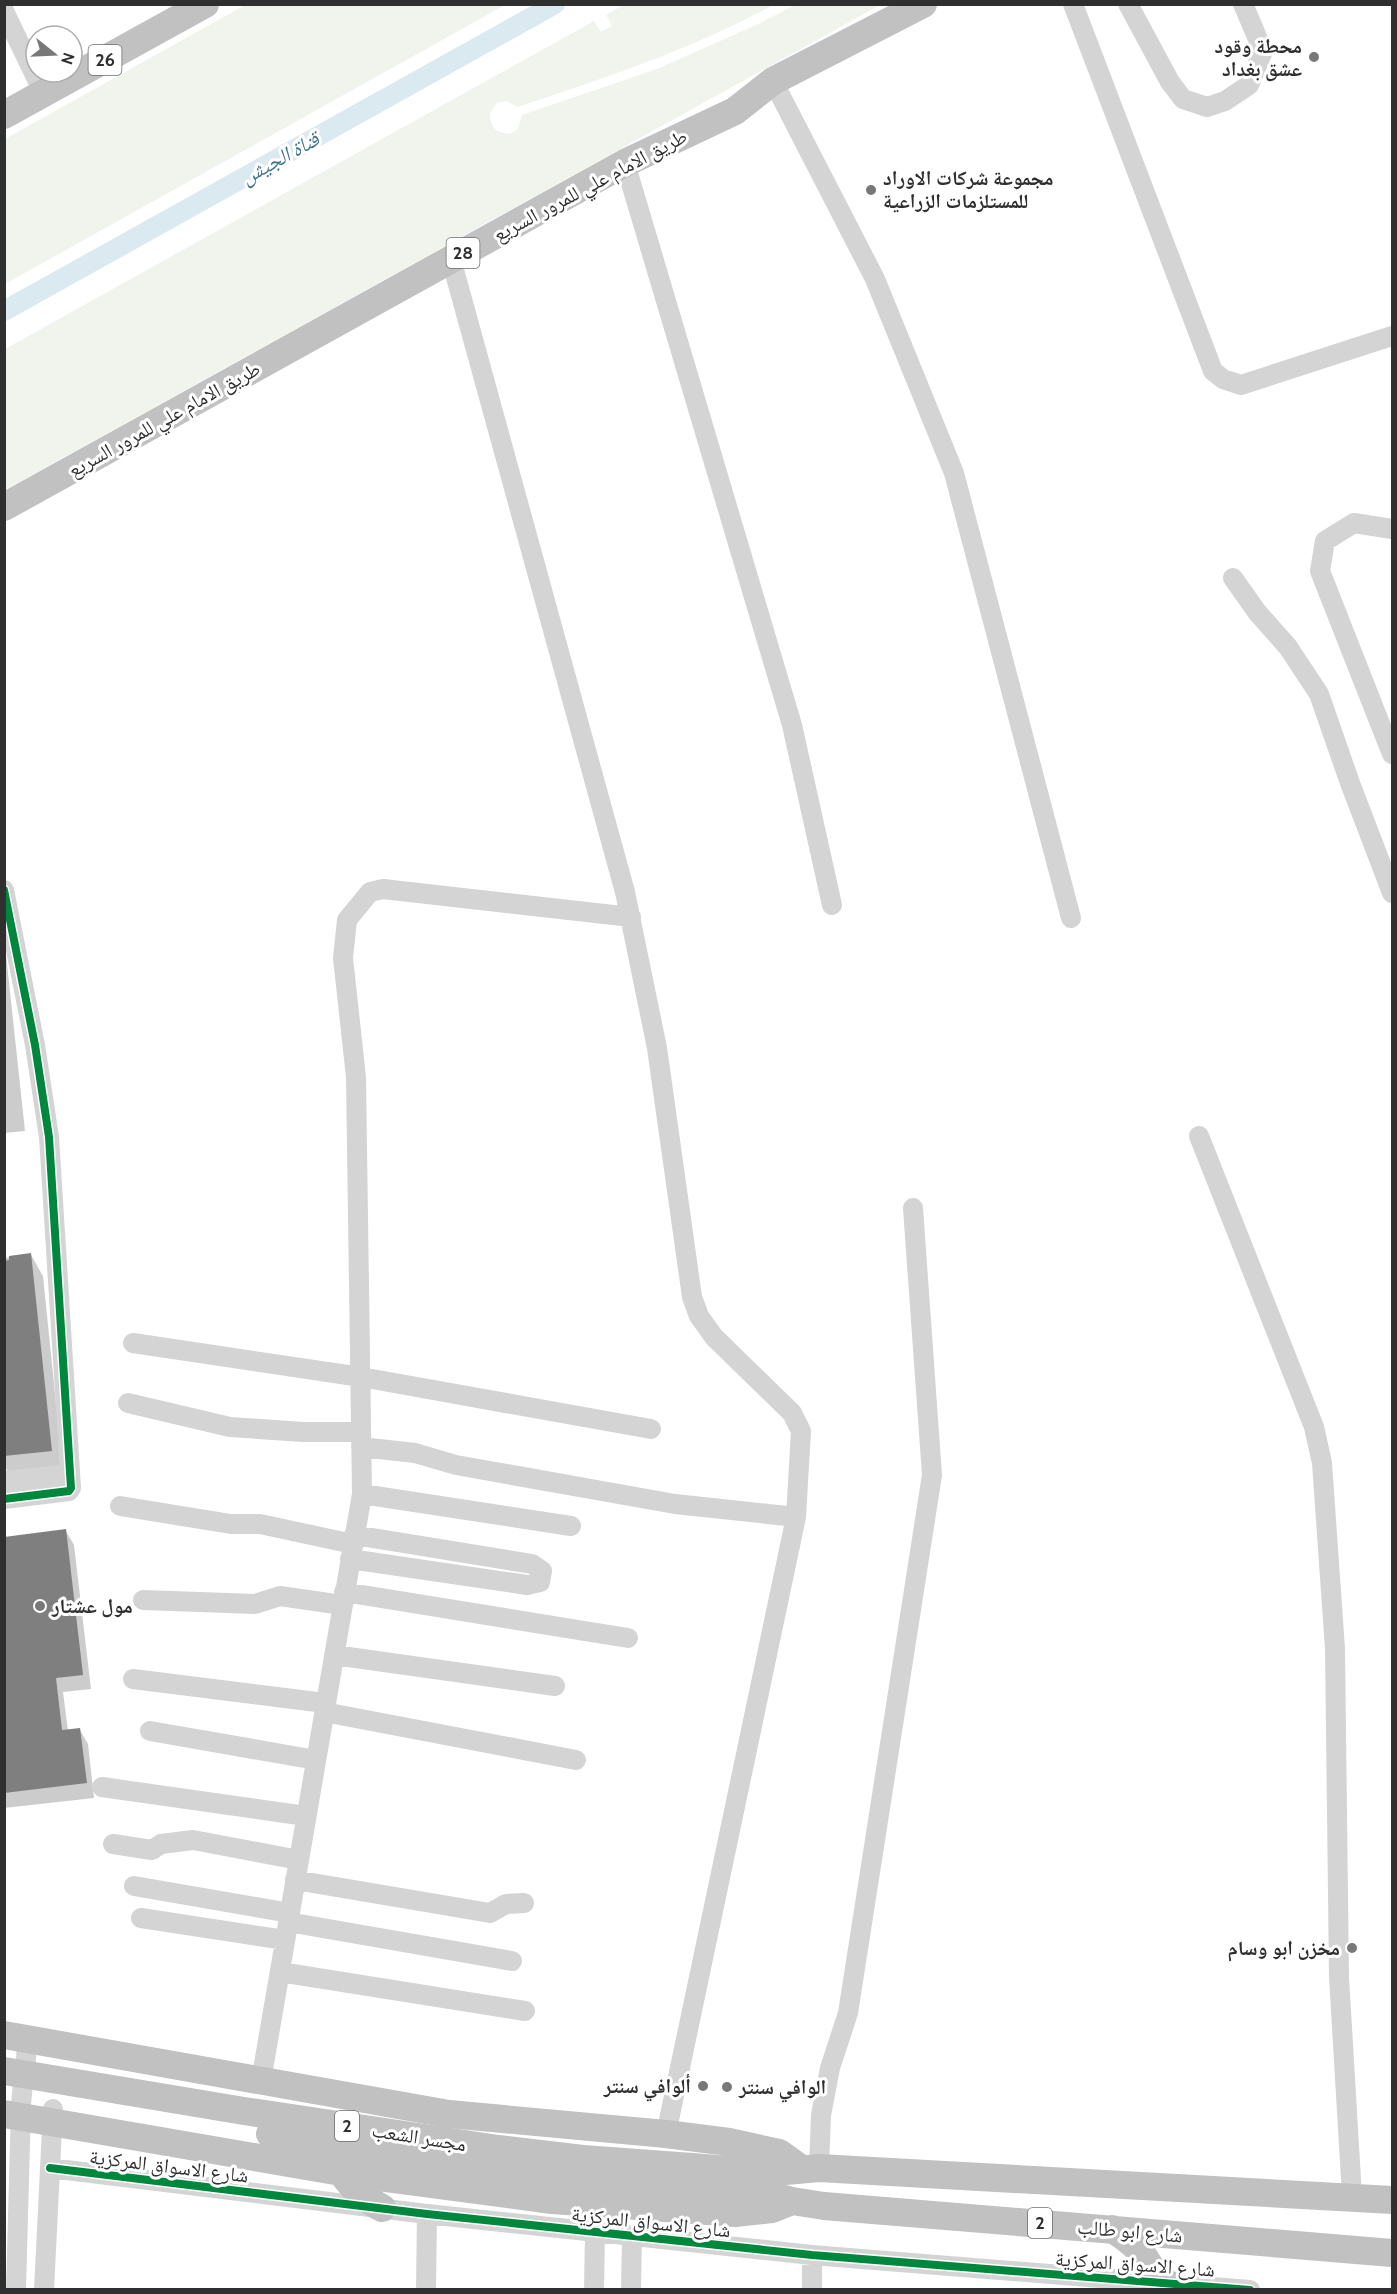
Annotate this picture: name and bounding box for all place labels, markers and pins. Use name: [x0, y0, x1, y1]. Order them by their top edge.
place label: محطة وقود عشق بغداد: [1215, 34, 1302, 82]
marker: محطة وقود عشق بغداد: [1307, 50, 1321, 64]
place label: مجموعة شركات الاوراد للمستلزمات الزراعية: [883, 166, 1053, 213]
marker: مجموعة شركات الاوراد للمستلزمات الزراعية: [864, 183, 878, 197]
place label: مول عشتار: [51, 1594, 133, 1618]
marker: مول عشتار: [33, 1599, 47, 1613]
place label: مخزن ابو وسام: [1228, 1936, 1340, 1962]
marker: مخزن ابو وسام: [1345, 1941, 1359, 1955]
place label: ألوافي سنتر: [603, 2073, 691, 2102]
place label: الوافي سنتر: [738, 2075, 826, 2103]
marker: ألوافي سنتر: [696, 2079, 710, 2093]
marker: الوافي سنتر: [720, 2080, 734, 2094]

